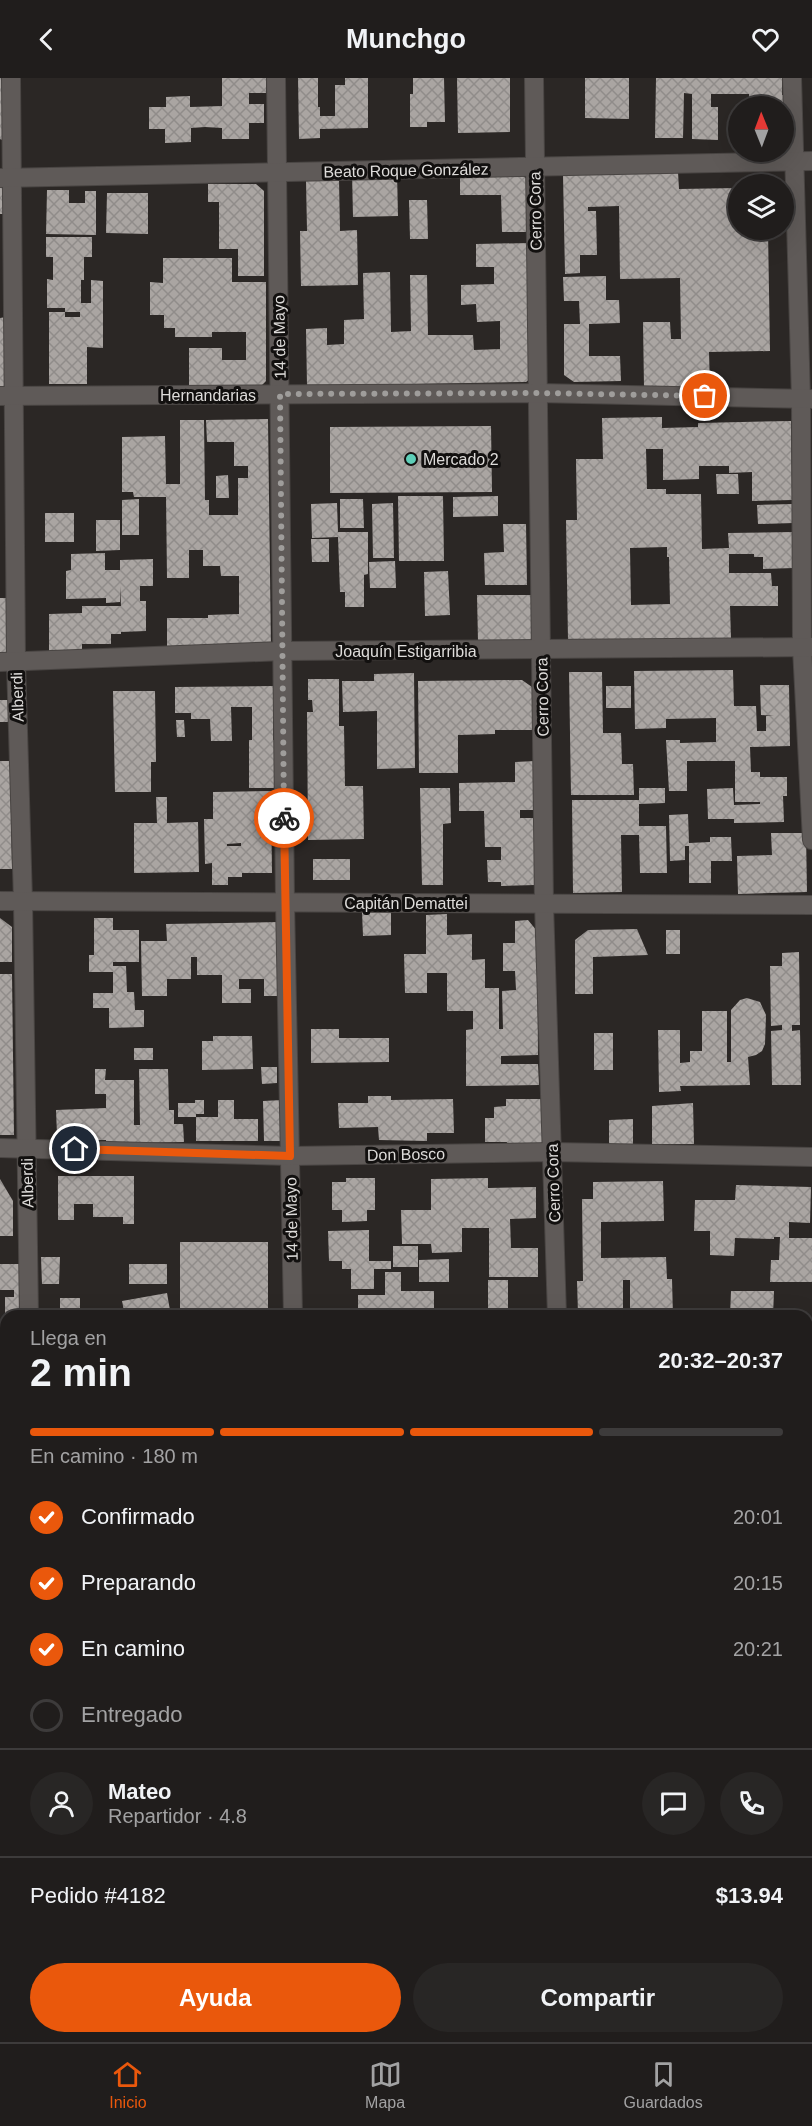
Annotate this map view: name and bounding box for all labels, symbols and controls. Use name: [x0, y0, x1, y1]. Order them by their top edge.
icon: back: [30, 23, 63, 56]
icon: heart: [749, 23, 782, 56]
text: Munchgo: [346, 24, 466, 54]
north arrow: [728, 96, 794, 162]
map controls: [728, 96, 794, 240]
street label: Beato Roque González: [323, 161, 489, 180]
street label: Cerro Cora: [526, 171, 545, 251]
button: layers: [728, 174, 794, 240]
street label: 14 de Mayo: [270, 295, 289, 379]
pin: [679, 370, 730, 421]
icon: bag: [688, 379, 721, 412]
street label: Hernandarias: [160, 387, 256, 404]
place label: Mercado 2: [423, 451, 499, 468]
marker: Mercado 2: [404, 452, 418, 466]
street label: Joaquín Estigarribia: [335, 643, 477, 660]
street label: Cerro Cora: [533, 657, 552, 737]
street label: Alberdi: [8, 672, 27, 722]
courier: [254, 788, 314, 848]
icon: bike: [268, 802, 301, 835]
street label: Capitán Demattei: [344, 895, 468, 912]
pin: [49, 1123, 100, 1174]
icon: home: [58, 1132, 91, 1165]
street label: Cerro Cora: [544, 1143, 563, 1223]
street label: Don Bosco: [367, 1145, 445, 1164]
street label: Alberdi: [19, 1158, 36, 1208]
street label: 14 de Mayo: [282, 1177, 301, 1261]
text: Llega en: [30, 1327, 107, 1349]
text: 20:32–20:37: [658, 1348, 783, 1373]
text: 2 min: [30, 1351, 132, 1394]
text: En camino · 180 m: [30, 1445, 198, 1467]
icon: check: [30, 1501, 63, 1534]
text: Confirmado: [81, 1504, 195, 1529]
text: 20:01: [733, 1506, 783, 1528]
icon: check: [30, 1567, 63, 1600]
text: Preparando: [81, 1570, 196, 1595]
text: 20:15: [733, 1572, 783, 1594]
icon: check: [30, 1633, 63, 1666]
text: En camino: [81, 1636, 185, 1661]
text: 20:21: [733, 1638, 783, 1660]
text: Entregado: [81, 1702, 183, 1727]
button: person: [30, 1772, 93, 1835]
button: chat: [642, 1772, 705, 1835]
button: phone: [720, 1772, 783, 1835]
text: Mateo: [108, 1779, 172, 1804]
text: Repartidor · 4.8: [108, 1805, 247, 1827]
text: Pedido #4182: [30, 1883, 166, 1908]
text: $13.94: [716, 1883, 783, 1908]
button: Ayuda: [30, 1963, 401, 2032]
button: Compartir: [413, 1963, 783, 2032]
tab: Inicio: [109, 2058, 147, 2112]
tab: Mapa: [365, 2058, 405, 2112]
tab: Guardados: [624, 2058, 703, 2112]

